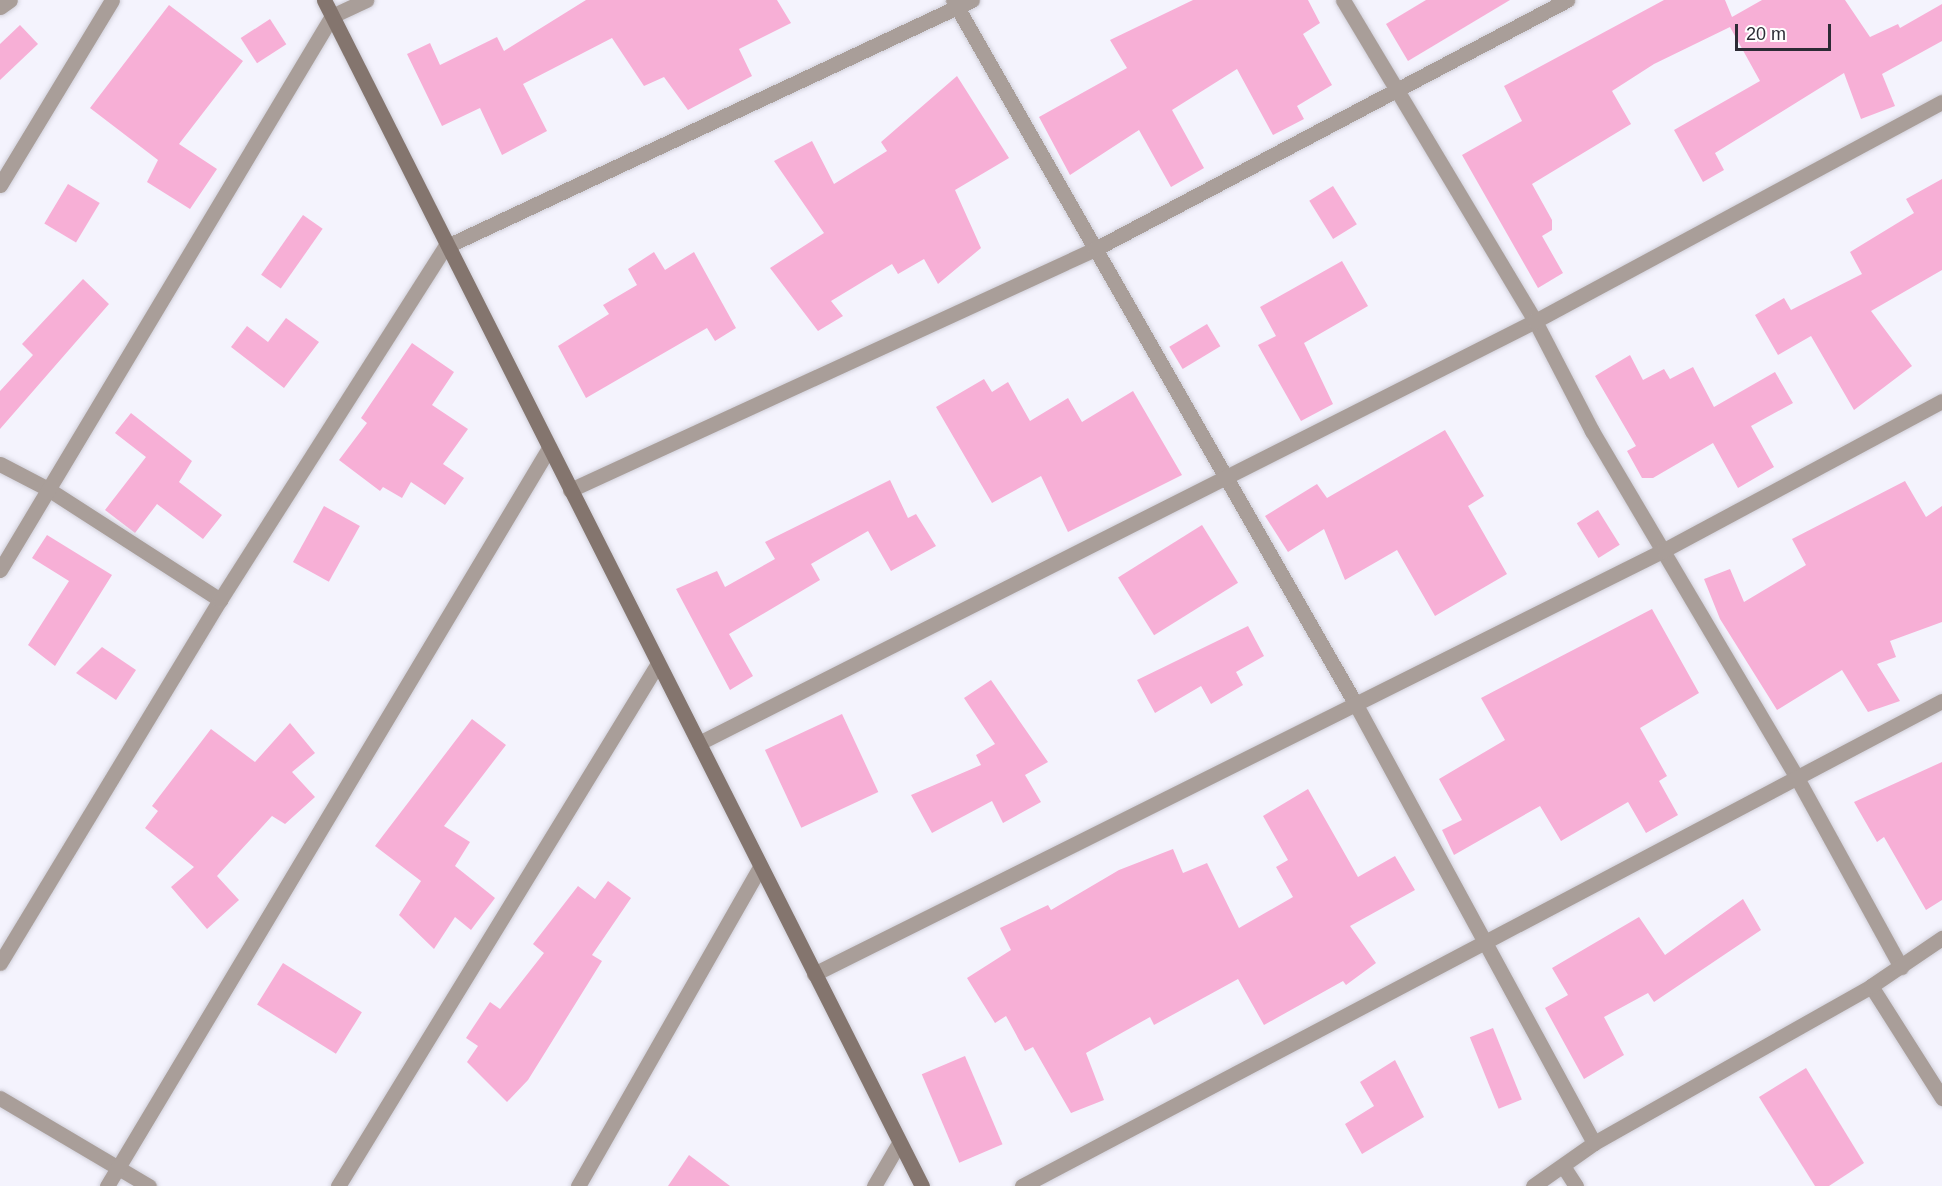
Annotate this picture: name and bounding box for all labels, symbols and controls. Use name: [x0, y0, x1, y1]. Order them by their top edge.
scale bar: [1738, 12, 1834, 50]
text: 20 m: [1746, 24, 1786, 44]

